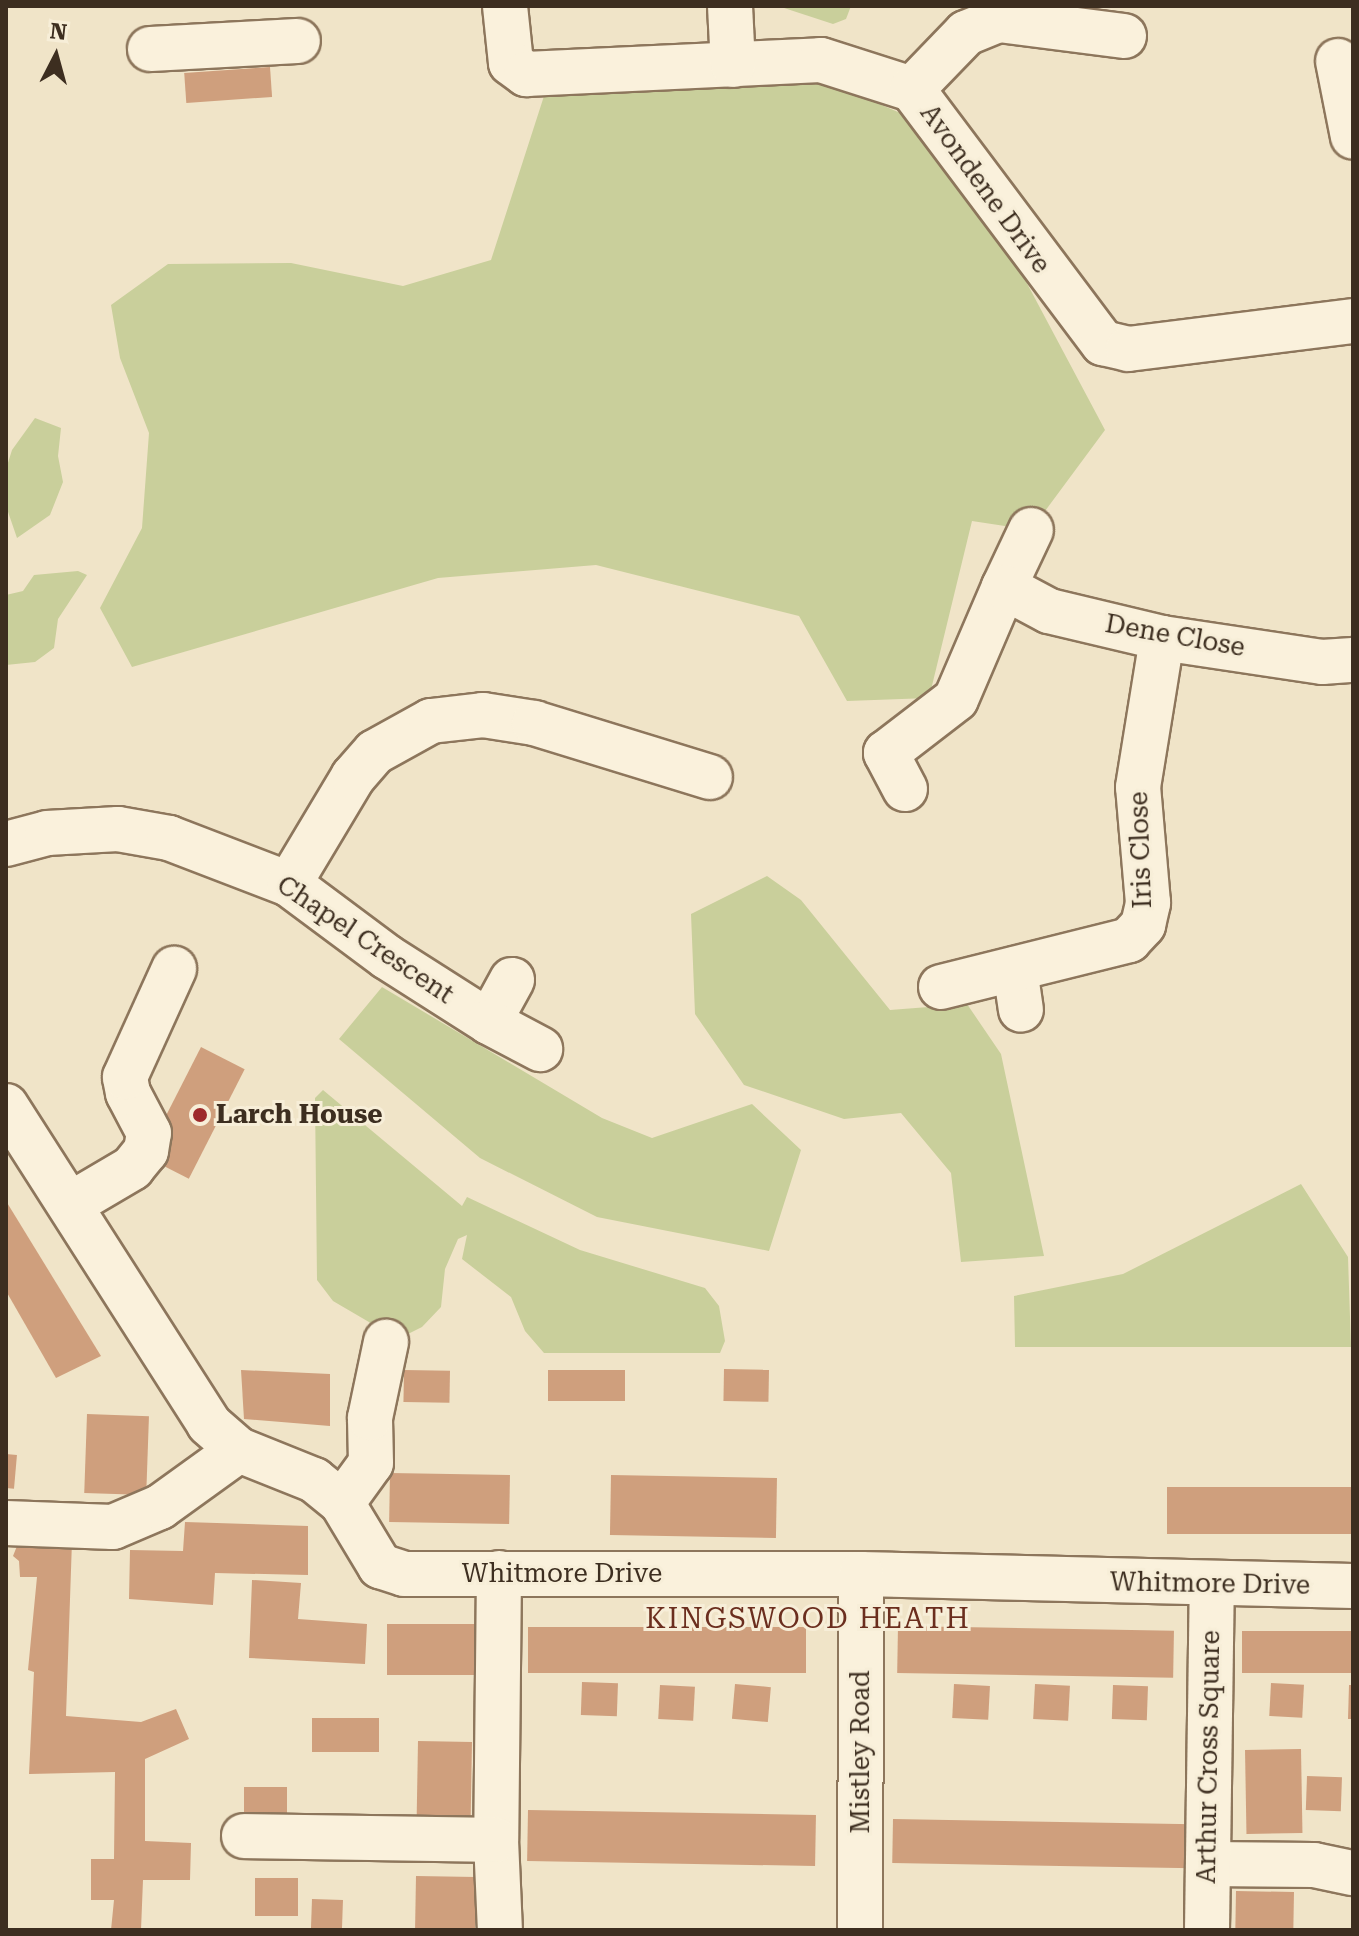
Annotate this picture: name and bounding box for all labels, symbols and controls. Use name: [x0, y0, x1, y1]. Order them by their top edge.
north arrow: [16, 16, 96, 96]
text: N: [49, 18, 68, 45]
street label: Avondene Drive: [913, 98, 1057, 280]
street label: Dene Close: [1103, 608, 1247, 664]
street label: Iris Close: [1123, 791, 1159, 909]
street label: Chapel Crescent: [271, 869, 459, 1011]
place label: Larch House: [216, 1099, 383, 1131]
marker: Larch House: [191, 1106, 209, 1124]
street label: Whitmore Drive: [462, 1558, 662, 1590]
street label: Whitmore Drive: [1110, 1567, 1310, 1601]
district label: KINGSWOOD HEATH: [645, 1602, 971, 1636]
street label: Arthur Cross Square: [1191, 1630, 1227, 1884]
street label: Mistley Road: [845, 1670, 877, 1834]

